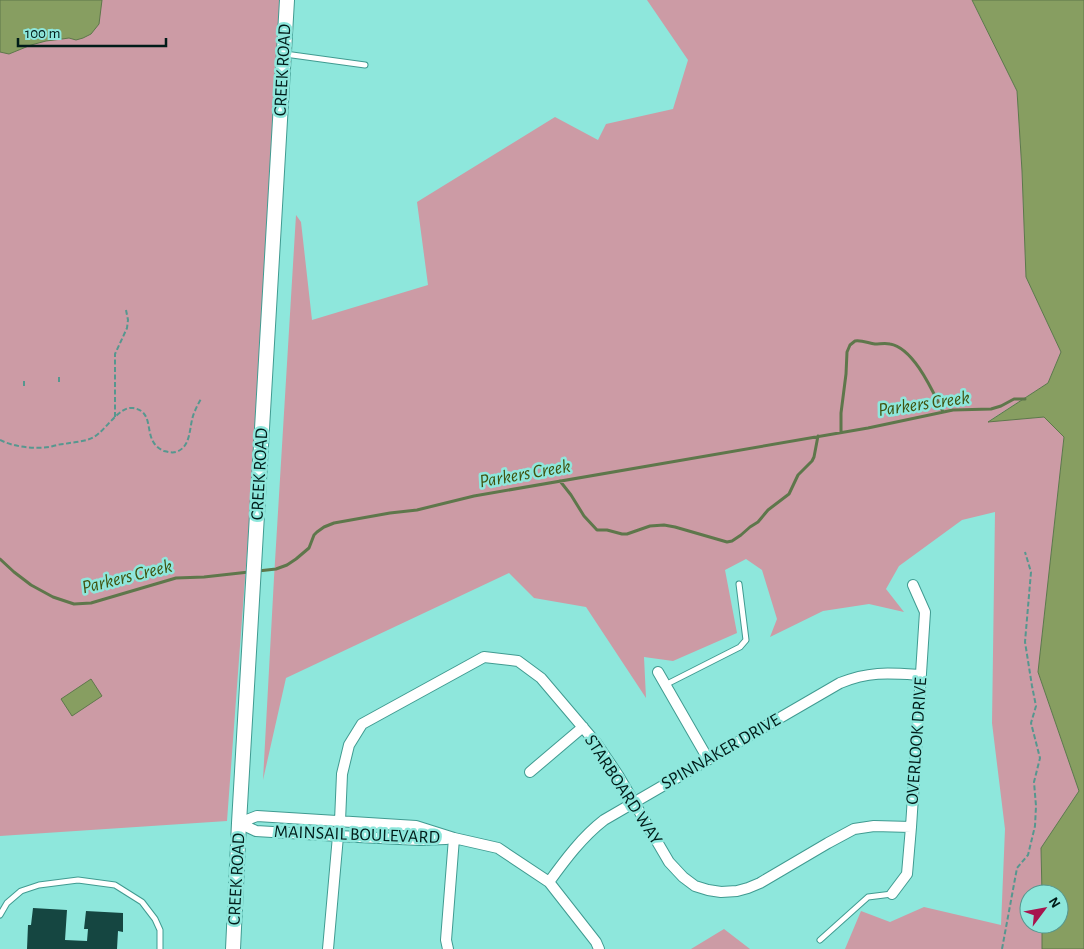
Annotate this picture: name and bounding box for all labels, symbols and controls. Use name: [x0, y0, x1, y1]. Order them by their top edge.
scale bar: [18, 15, 165, 47]
street label: CREEK ROAD: [272, 23, 294, 117]
text: 100 m: [25, 26, 60, 41]
water label: Parkers Creek: [877, 388, 971, 420]
street label: CREEK ROAD: [249, 427, 271, 521]
water label: Parkers Creek: [478, 457, 572, 491]
water label: Parkers Creek: [80, 557, 174, 597]
street label: OVERLOOK DRIVE: [904, 676, 930, 805]
street label: SPINNAKER DRIVE: [658, 711, 784, 793]
street label: STARBOARD WAY: [581, 732, 665, 849]
street label: MAINSAIL BOULEVARD: [274, 823, 440, 847]
street label: CREEK ROAD: [226, 832, 248, 926]
north arrow: [1019, 884, 1069, 934]
text: N: [1046, 895, 1063, 910]

